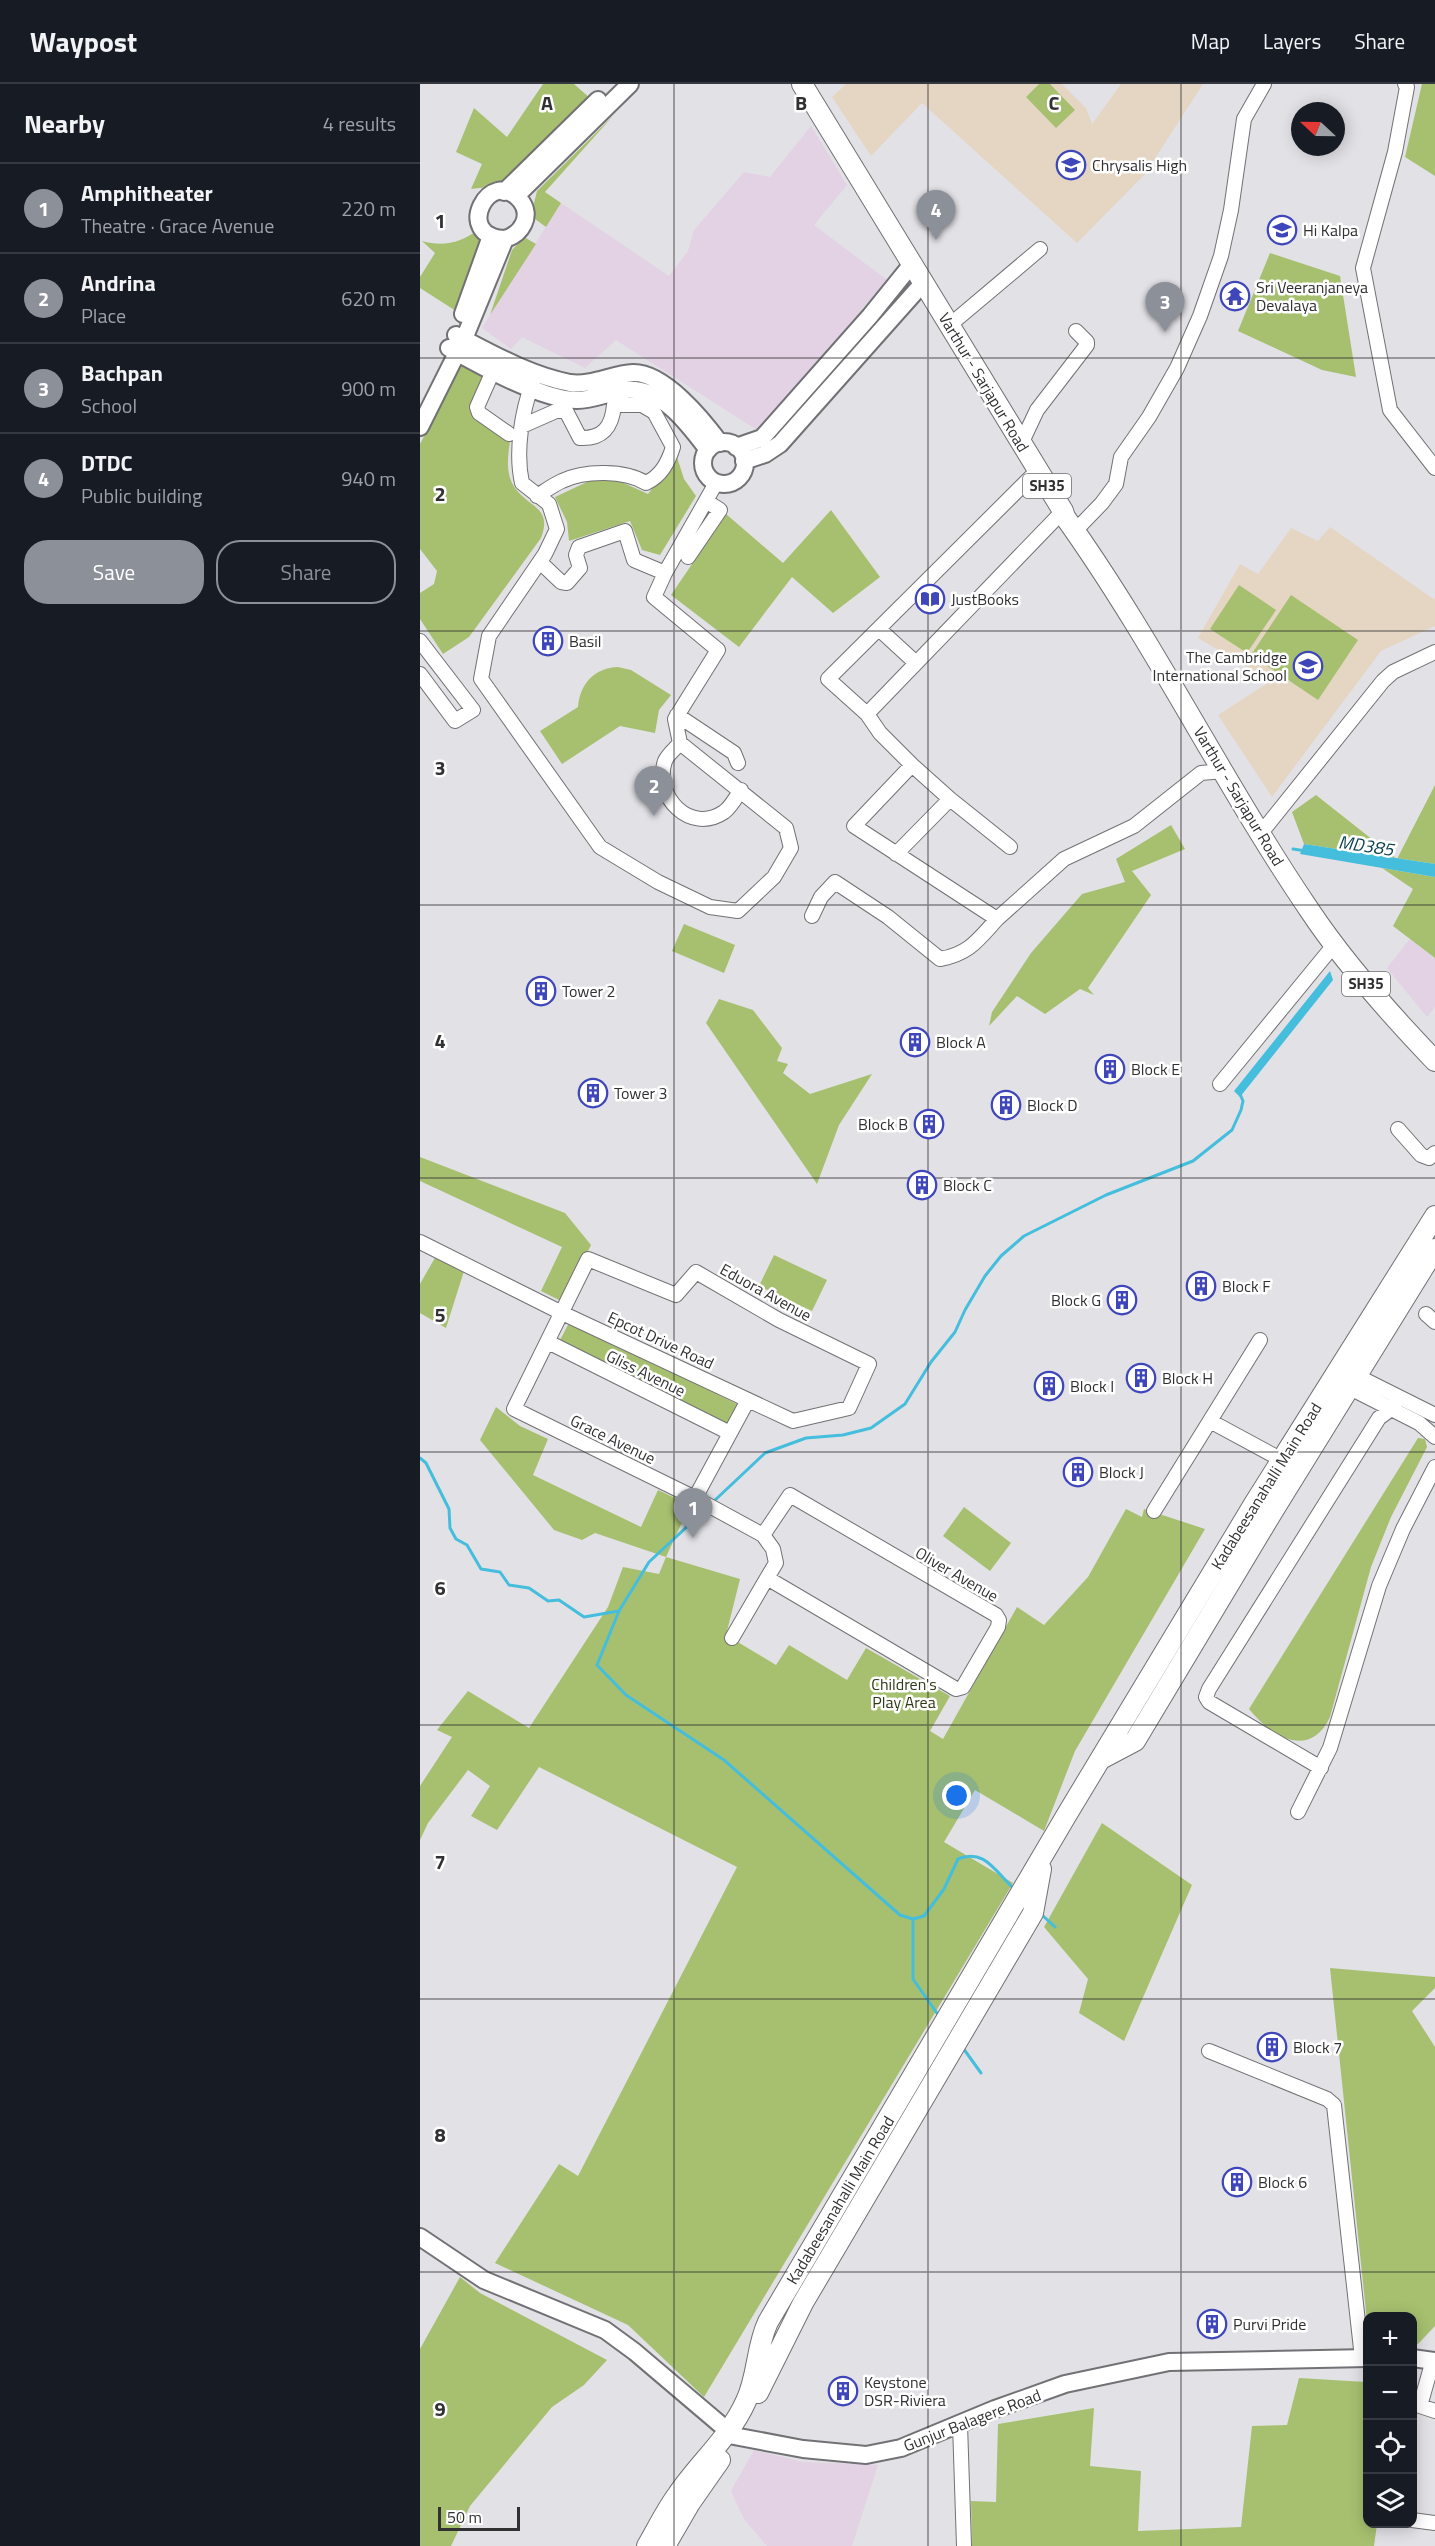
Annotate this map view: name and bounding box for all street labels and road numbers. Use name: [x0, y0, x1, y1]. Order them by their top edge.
street label: Varthur - Sarjapur Road: [933, 308, 1035, 456]
road number: SH35: [1023, 474, 1071, 498]
street label: Varthur - Sarjapur Road: [1188, 722, 1290, 870]
road number: SH35: [1342, 972, 1390, 996]
street label: Eduora Avenue: [716, 1257, 816, 1327]
street label: Epcot Drive Road: [604, 1305, 718, 1375]
street label: Gliss Avenue: [602, 1343, 690, 1403]
street label: Kadabeesanahalli Main Road: [1205, 1398, 1327, 1574]
street label: Grace Avenue: [566, 1408, 660, 1470]
street label: Oliver Avenue: [911, 1540, 1003, 1608]
street label: Kadabeesanahalli Main Road: [780, 2111, 900, 2289]
street label: Gunjur Balagere Road: [900, 2383, 1044, 2457]

